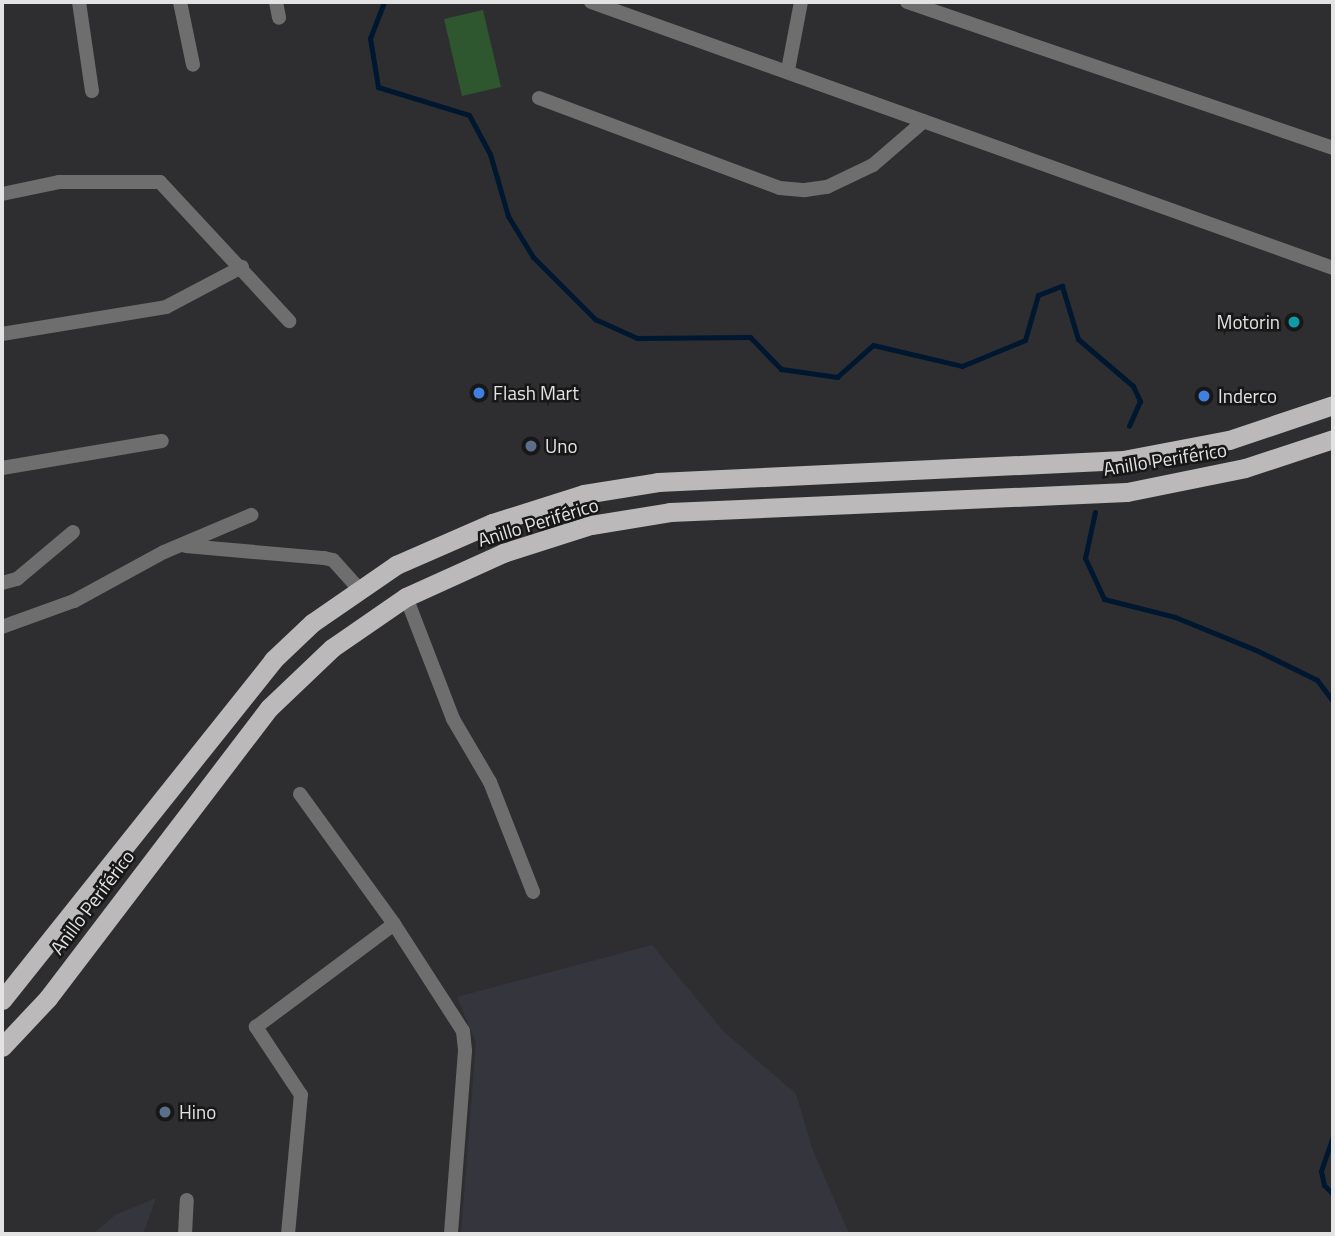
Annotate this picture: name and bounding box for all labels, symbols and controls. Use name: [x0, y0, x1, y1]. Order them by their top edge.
place label: Motorin: [1217, 311, 1280, 333]
marker: Motorin: [1286, 314, 1302, 330]
place label: Flash Mart: [493, 382, 579, 404]
marker: Flash Mart: [471, 385, 487, 401]
place label: Inderco: [1218, 385, 1277, 407]
marker: Inderco: [1196, 388, 1212, 404]
place label: Uno: [545, 435, 577, 457]
marker: Uno: [523, 438, 539, 454]
street label: Anillo Periférico: [1102, 438, 1228, 480]
street label: Anillo Periférico: [475, 493, 601, 551]
street label: Anillo Periférico: [45, 845, 139, 959]
place label: Hino: [179, 1101, 216, 1123]
marker: Hino: [157, 1104, 173, 1120]

